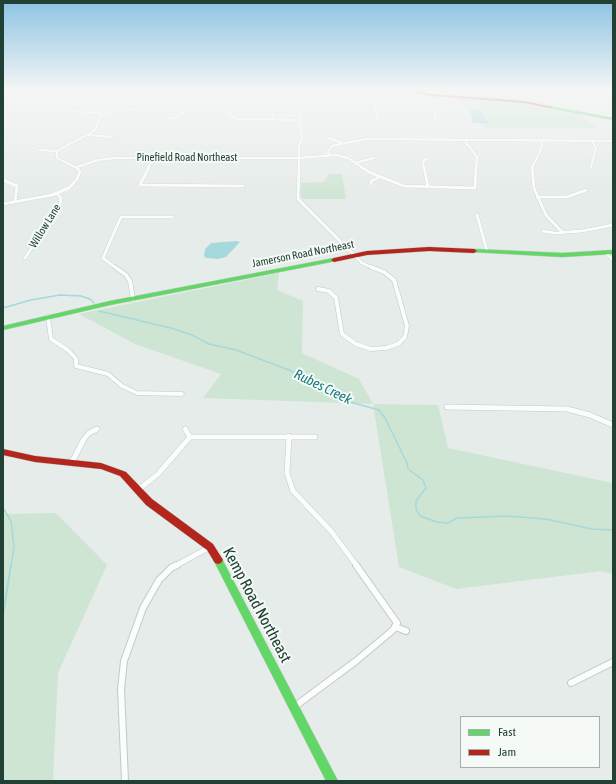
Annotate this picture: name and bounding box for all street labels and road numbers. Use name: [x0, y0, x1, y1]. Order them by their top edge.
street label: Pinefield Road Northeast: [136, 151, 238, 165]
street label: Willow Lane: [26, 202, 64, 250]
street label: Jamerson Road Northeast: [251, 238, 355, 270]
street label: Kemp Road Northeast: [219, 544, 295, 666]

